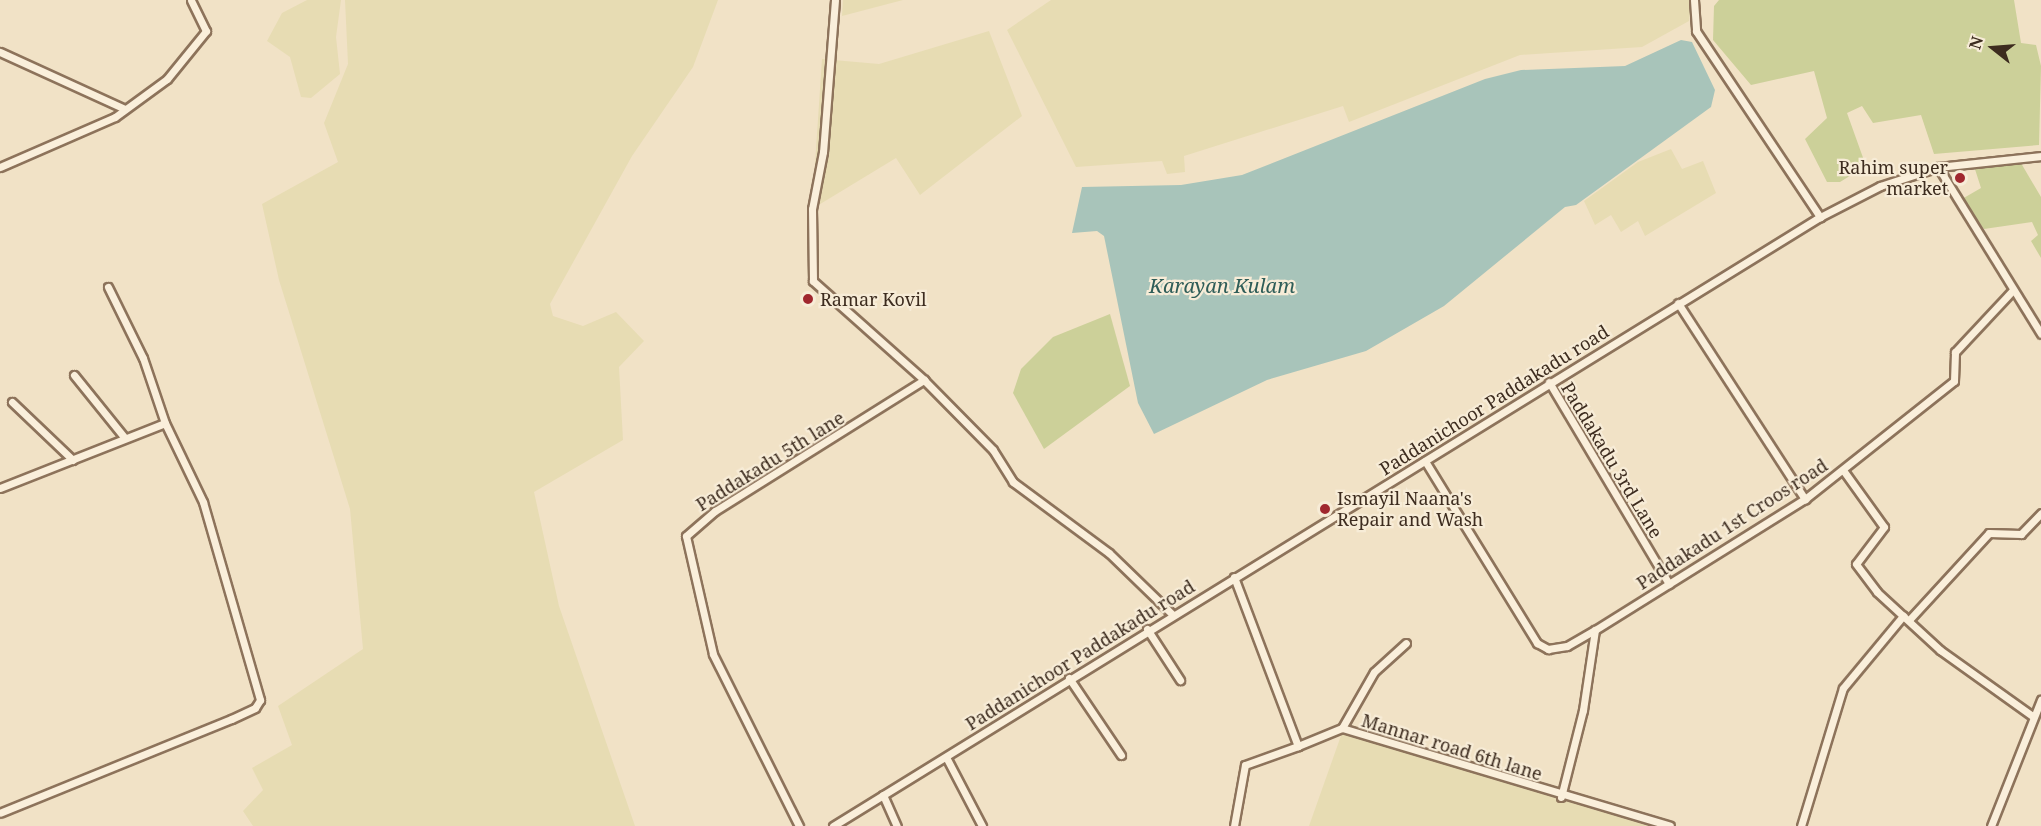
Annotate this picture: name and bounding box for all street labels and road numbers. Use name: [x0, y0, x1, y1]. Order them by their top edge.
street label: Paddanichoor Paddakadu road: [1376, 320, 1612, 480]
street label: Paddakadu 3rd Lane: [1557, 378, 1667, 542]
street label: Paddakadu 5th lane: [692, 407, 848, 515]
street label: Paddakadu 1st Croos road: [1632, 454, 1832, 594]
street label: Paddanichoor Paddakadu road: [962, 575, 1198, 735]
street label: Mannar road 6th lane: [1359, 709, 1545, 785]

